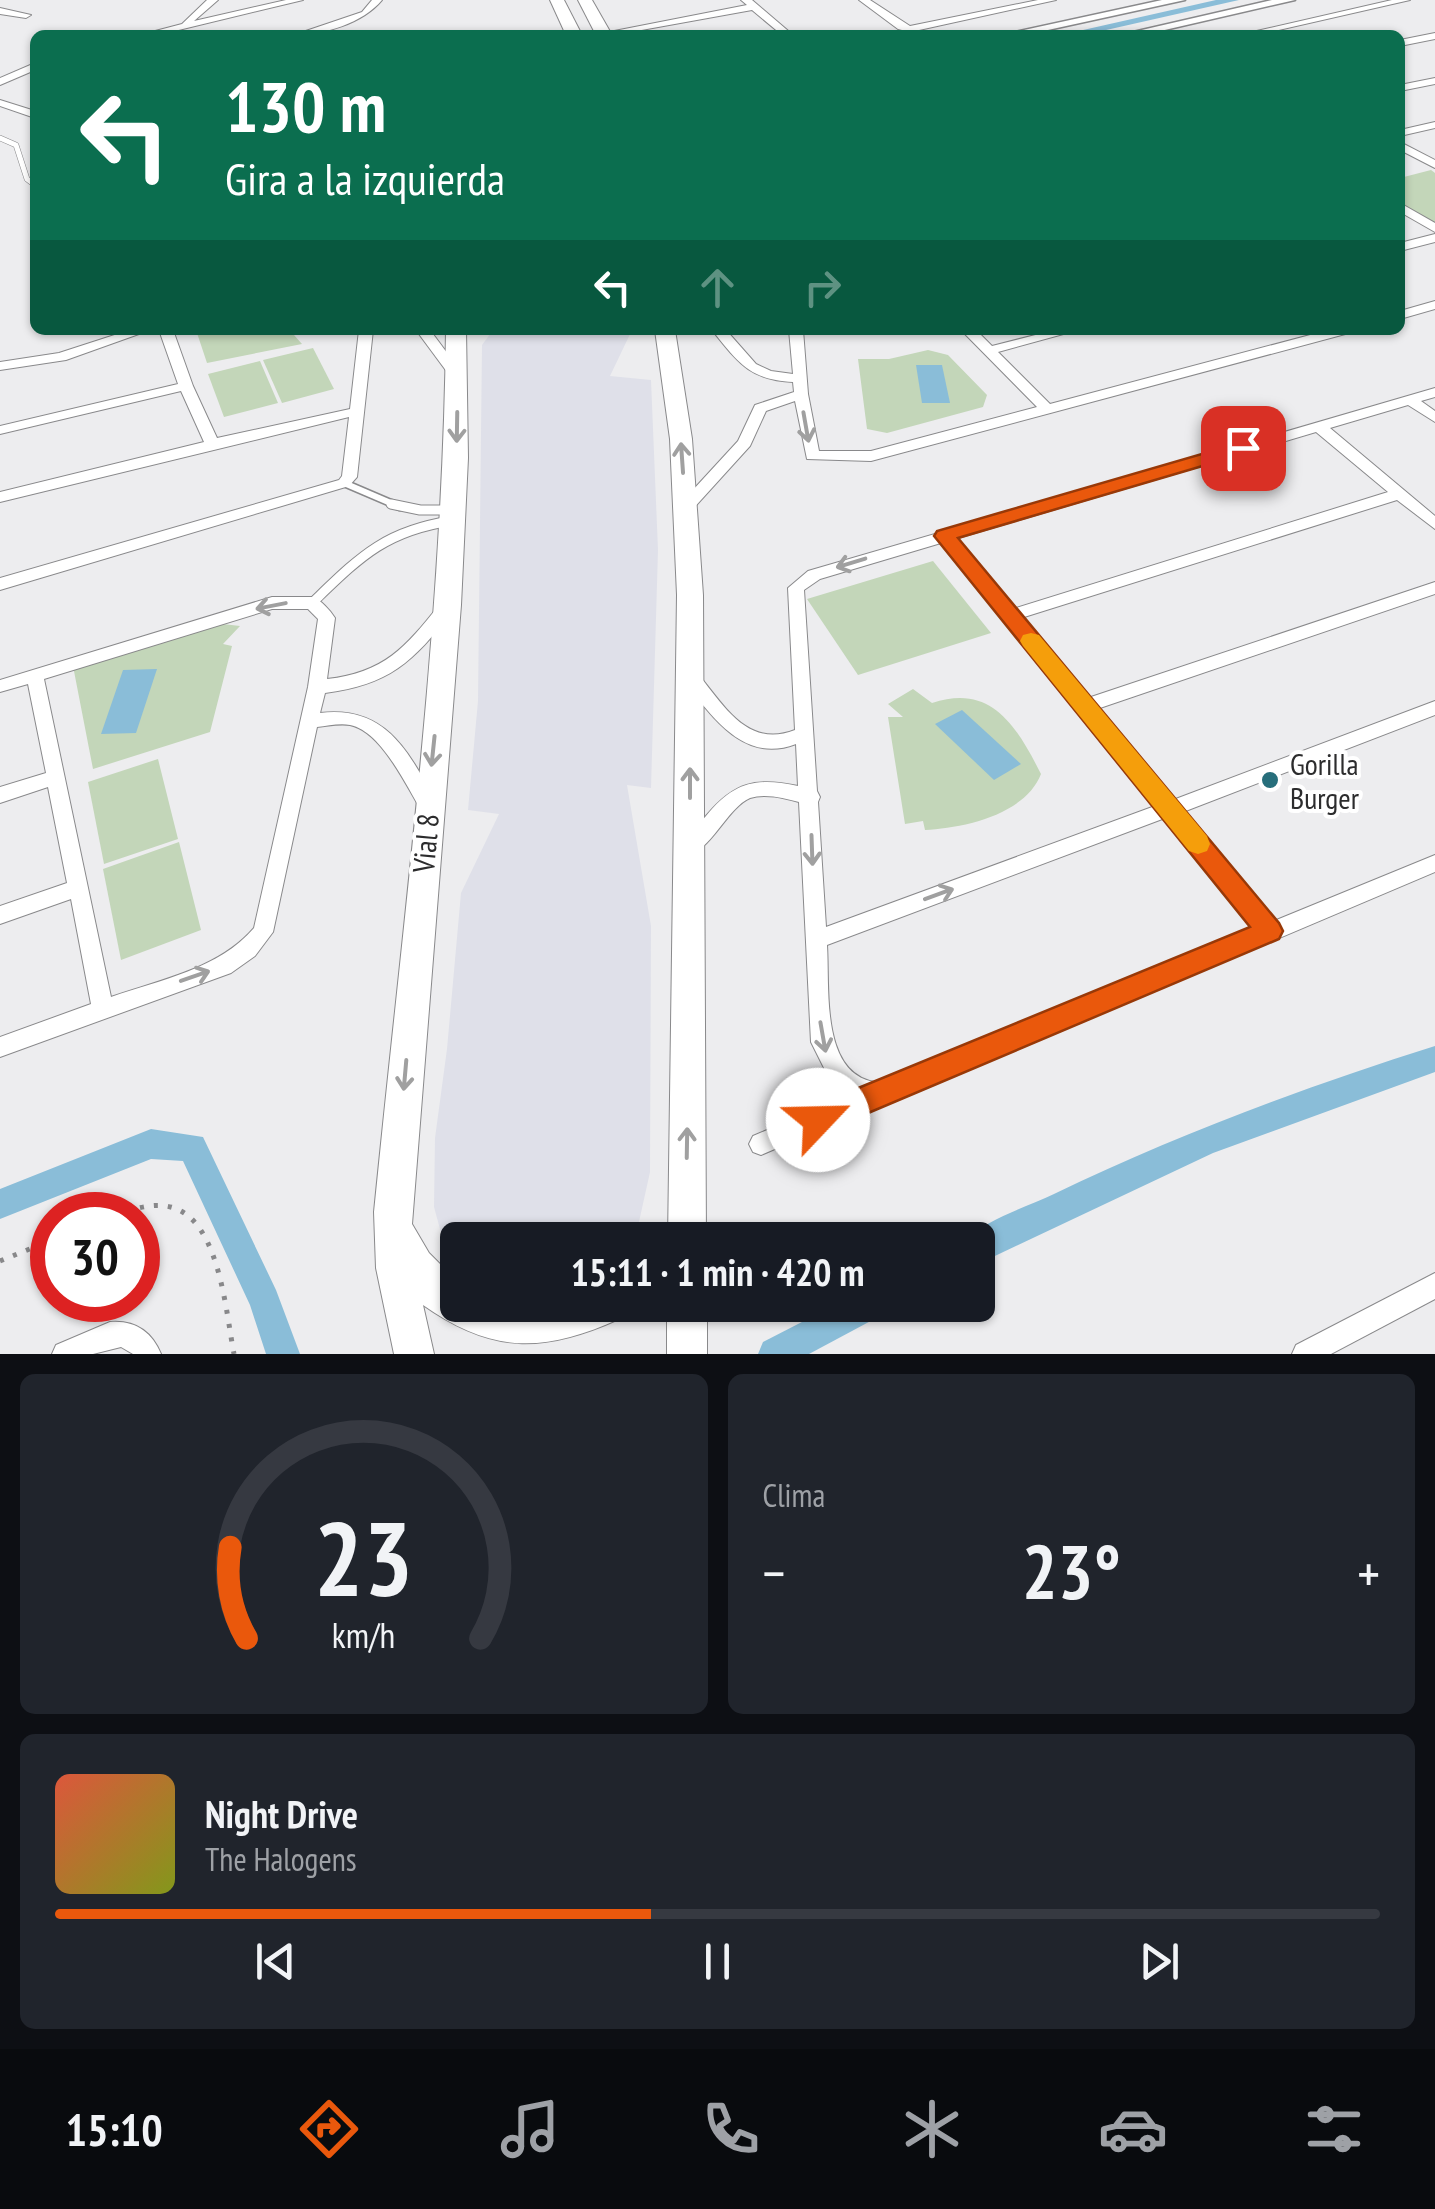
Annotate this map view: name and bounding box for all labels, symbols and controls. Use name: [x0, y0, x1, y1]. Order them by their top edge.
text: 130 m: [225, 61, 386, 151]
icon: left: [60, 70, 190, 200]
text: Gira a la izquierda: [225, 149, 505, 207]
icon: left: [585, 260, 640, 315]
icon: ahead: [690, 260, 745, 315]
icon: right: [795, 260, 850, 315]
pin: [1201, 406, 1286, 491]
one-way arrow: [448, 410, 466, 443]
one-way arrow: [798, 410, 817, 442]
icon: arrive: [1216, 421, 1271, 476]
one-way arrow: [673, 442, 692, 474]
one-way arrow: [836, 555, 867, 573]
one-way arrow: [256, 597, 288, 616]
one-way arrow: [424, 735, 443, 767]
place label: Gorilla Burger: [1290, 744, 1360, 817]
one-way arrow: [680, 767, 700, 800]
marker: Gorilla Burger: [1259, 769, 1281, 791]
street label: Vial 8: [403, 812, 447, 875]
one-way arrow: [803, 834, 822, 866]
one-way arrow: [923, 884, 954, 902]
one-way arrow: [179, 966, 210, 984]
one-way arrow: [815, 1020, 834, 1052]
one-way arrow: [395, 1059, 414, 1091]
position arrow: [766, 1068, 870, 1172]
one-way arrow: [678, 1127, 697, 1159]
speed limit sign: 30: [30, 1192, 160, 1322]
text: 15:11 · 1 min · 420 m: [571, 1247, 864, 1296]
text: Clima: [763, 1474, 825, 1516]
text: 23: [314, 1490, 413, 1625]
text: 23°: [1022, 1523, 1121, 1620]
text: −: [763, 1537, 785, 1608]
text: +: [1357, 1537, 1380, 1608]
text: km/h: [332, 1612, 395, 1658]
text: Night Drive: [205, 1789, 358, 1838]
text: The Halogens: [205, 1838, 357, 1880]
icon: previous: [248, 1934, 303, 1989]
icon: pause: [690, 1934, 745, 1989]
icon: next: [1132, 1934, 1187, 1989]
icon: directions: [294, 2094, 364, 2164]
icon: music: [495, 2094, 565, 2164]
icon: phone: [696, 2094, 766, 2164]
icon: climate: [897, 2094, 967, 2164]
icon: car: [1098, 2094, 1168, 2164]
icon: filters: [1299, 2094, 1369, 2164]
text: 15:10: [66, 2100, 163, 2158]

